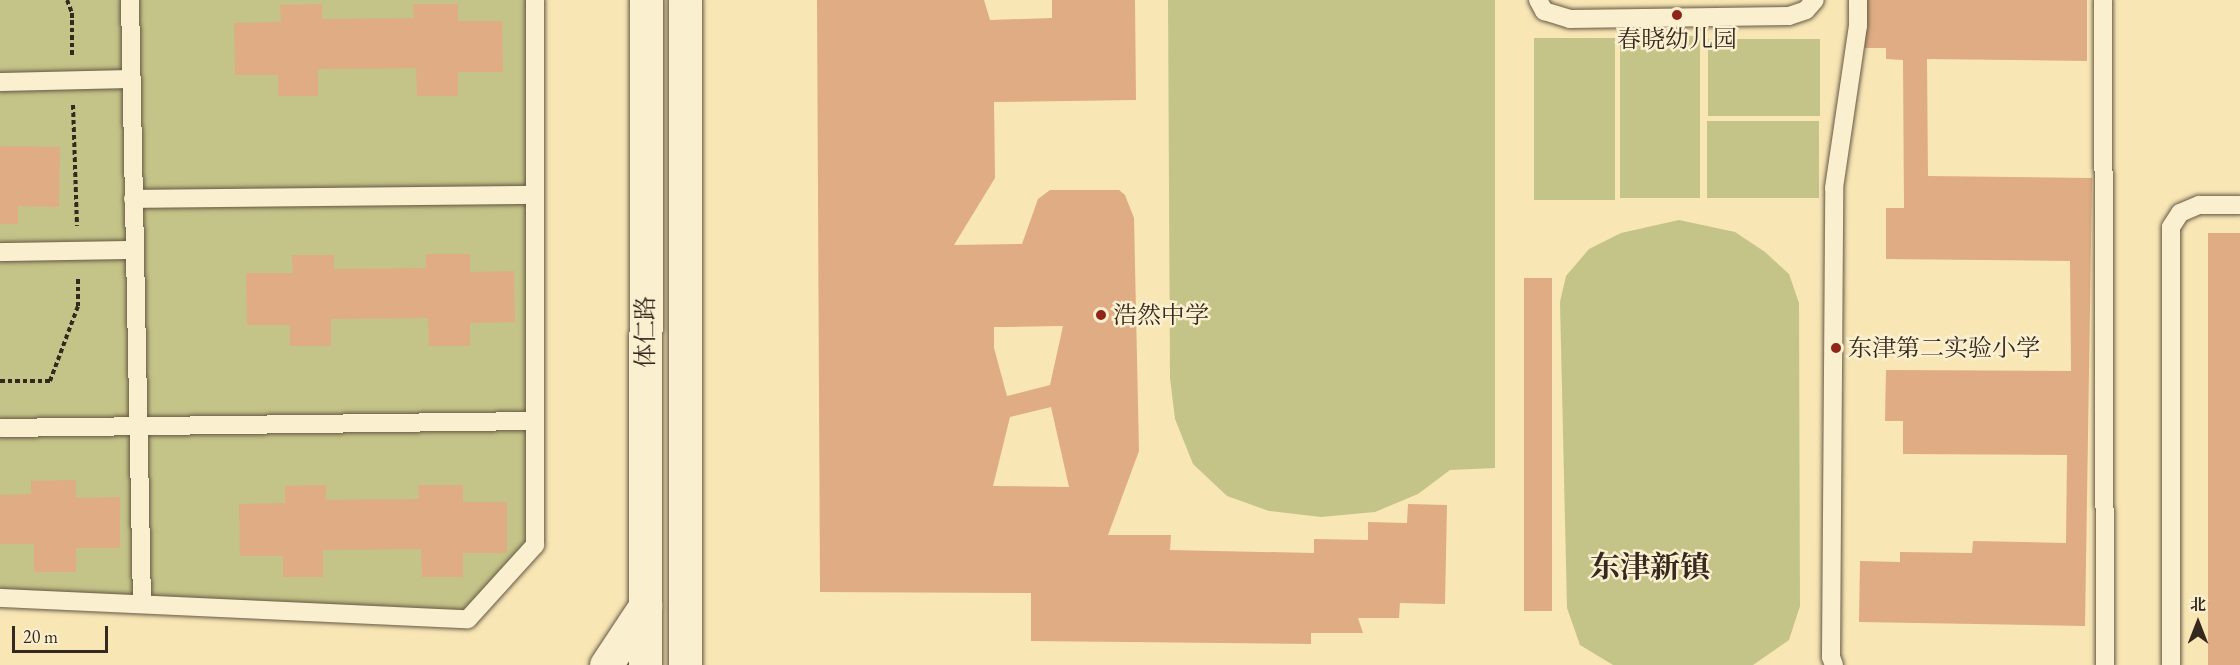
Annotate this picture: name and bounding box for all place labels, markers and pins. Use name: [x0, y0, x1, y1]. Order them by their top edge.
marker: 春晓幼儿园: [1670, 8, 1684, 22]
place label: 春晓幼儿园: [1617, 25, 1737, 53]
place label: 浩然中学: [1113, 301, 1209, 329]
marker: 浩然中学: [1094, 308, 1108, 322]
place label: 东津第二实验小学: [1848, 334, 2040, 362]
marker: 东津第二实验小学: [1829, 341, 1843, 355]

